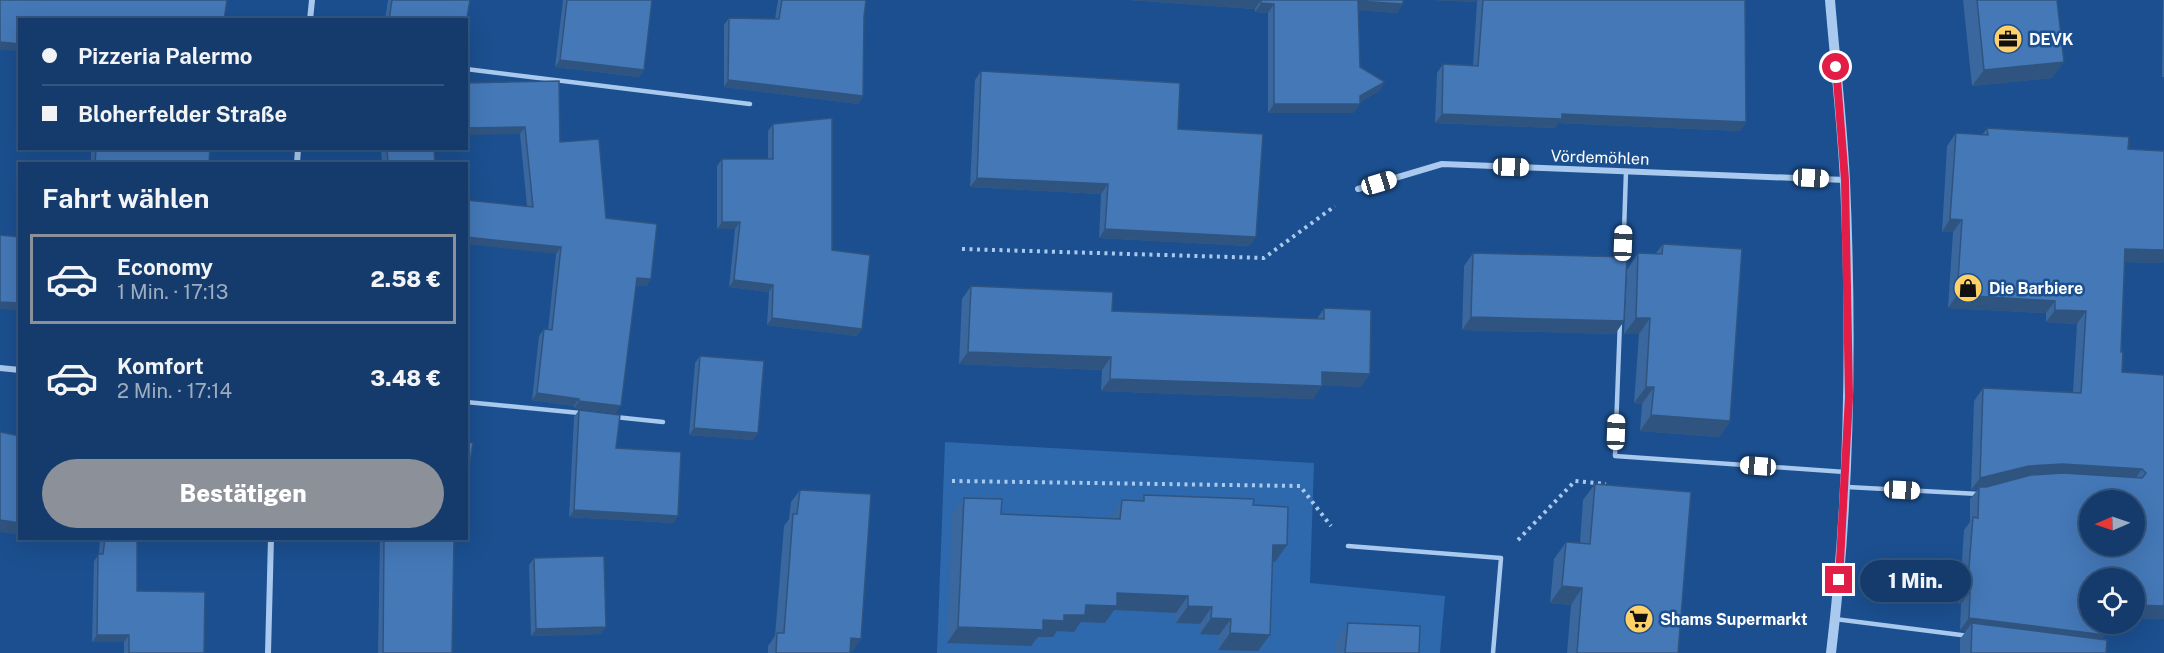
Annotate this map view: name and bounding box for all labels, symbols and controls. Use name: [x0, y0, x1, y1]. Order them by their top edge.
office icon: DEVK: [1992, 23, 2024, 55]
place label: DEVK: [2029, 30, 2074, 49]
text: Pizzeria Palermo: [78, 43, 253, 69]
route start: [1822, 53, 1849, 80]
text: Bloherfelder Straße: [78, 101, 287, 127]
street label: Vördemöhlen: [1550, 146, 1650, 169]
car: [1493, 157, 1529, 177]
car: [1793, 168, 1829, 188]
car: [1359, 169, 1399, 197]
text: Fahrt wählen: [42, 182, 210, 214]
car: [1613, 225, 1633, 261]
icon: car: [45, 252, 99, 306]
text: Economy: [117, 254, 213, 280]
text: 2.58 €: [370, 266, 441, 292]
shop icon: Die Barbiere: [1952, 272, 1984, 304]
place label: Die Barbiere: [1989, 279, 2083, 298]
text: 1 Min. · 17:13: [117, 280, 228, 304]
icon: car: [45, 351, 99, 405]
text: Komfort: [117, 353, 204, 379]
text: 3.48 €: [370, 365, 441, 391]
text: 2 Min. · 17:14: [117, 379, 232, 403]
car: [1606, 414, 1626, 450]
car: [1739, 456, 1777, 476]
button: Bestätigen: [42, 459, 444, 528]
car: [1884, 480, 1920, 500]
north arrow: [2079, 490, 2145, 556]
map controls: [2079, 490, 2145, 634]
callout: 1 Min.: [1860, 559, 1971, 601]
route end: [1825, 566, 1852, 593]
button: locate: [2079, 568, 2145, 634]
text: 1 Min.: [1888, 569, 1943, 593]
supermarket icon: Shams Supermarkt: [1623, 603, 1655, 635]
place label: Shams Supermarkt: [1660, 610, 1808, 629]

